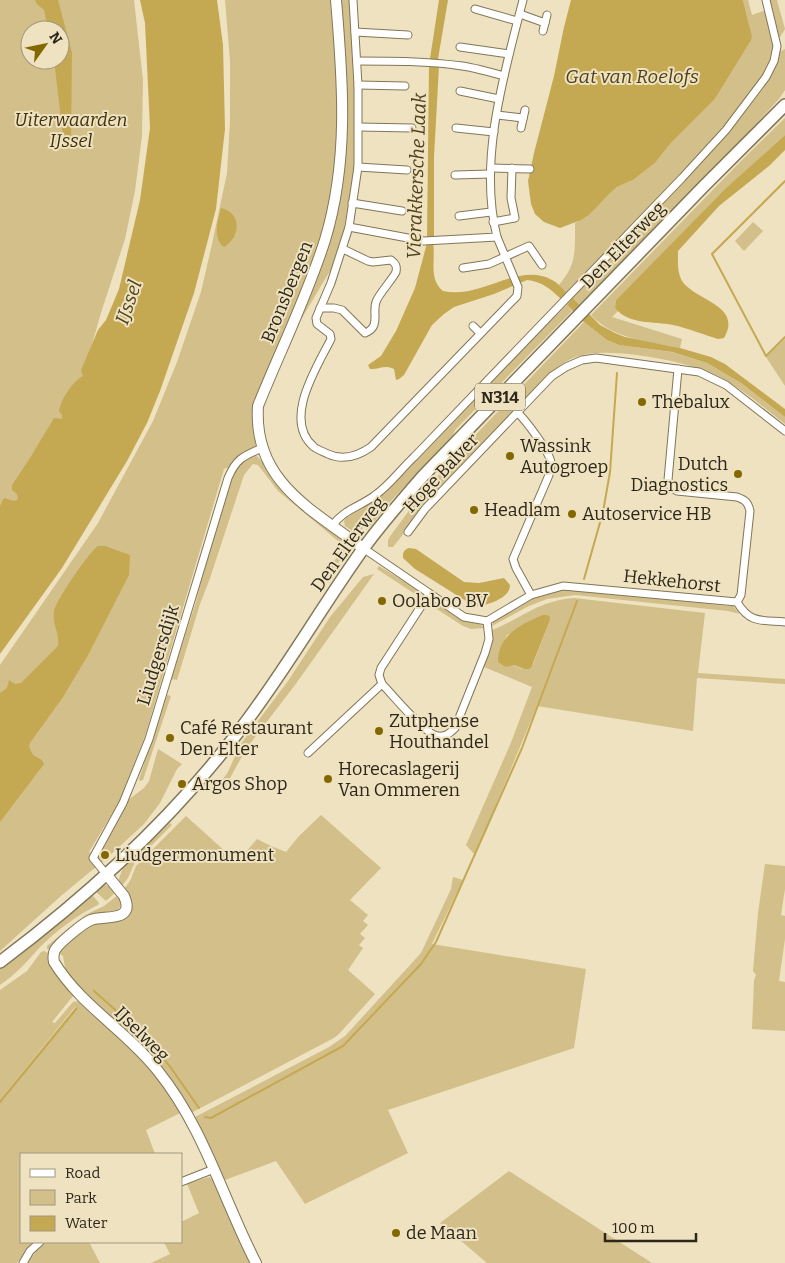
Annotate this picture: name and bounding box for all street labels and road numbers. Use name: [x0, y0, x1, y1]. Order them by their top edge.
street label: Den Elterweg: [576, 197, 670, 293]
street label: Bronsbergen: [257, 237, 318, 346]
road number: N314: [475, 384, 525, 411]
street label: Hoge Balver: [399, 429, 483, 517]
street label: Den Elterweg: [306, 492, 390, 596]
street label: Hekkehorst: [622, 565, 722, 597]
street label: Liudgersdijk: [132, 601, 184, 708]
street label: IJselweg: [110, 1002, 174, 1066]

